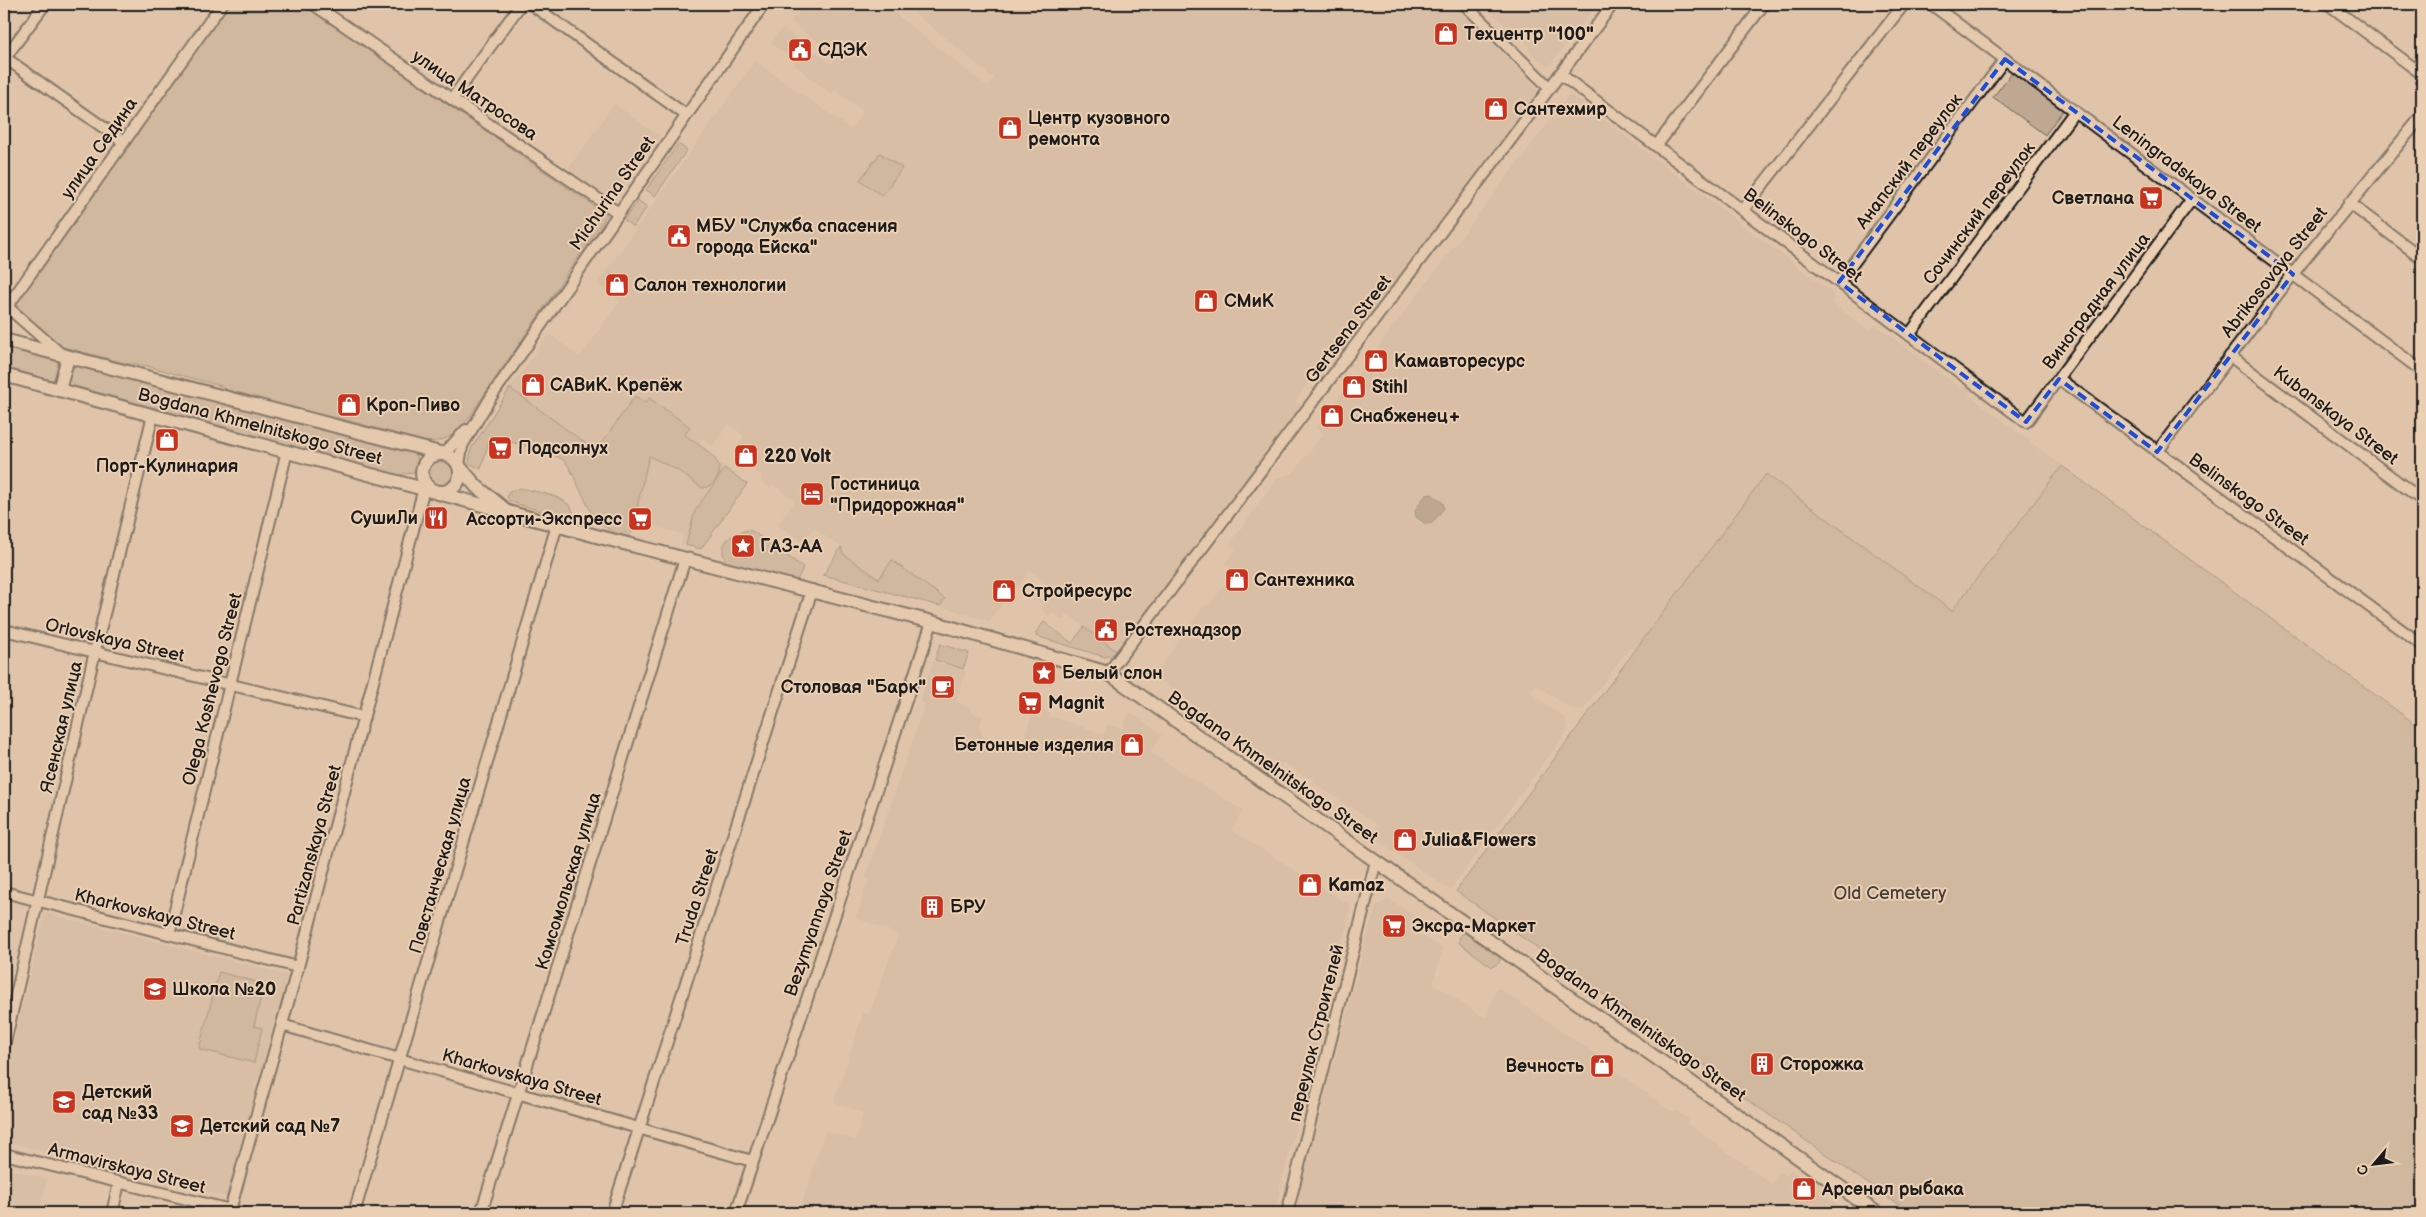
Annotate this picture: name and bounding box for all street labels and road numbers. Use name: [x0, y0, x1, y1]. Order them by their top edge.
street label: улица Матросова: [408, 46, 542, 145]
street label: Анапский переулок: [1851, 89, 1967, 234]
street label: улица Седина: [57, 93, 142, 203]
street label: Leningradskaya Street: [2108, 111, 2266, 238]
street label: Michurina Street: [565, 132, 660, 254]
street label: Сочинский переулок: [1919, 138, 2040, 289]
street label: Belinskogo Street: [1739, 184, 1867, 287]
street label: Abrikosovaya Street: [2217, 202, 2332, 342]
street label: Виноградная улица: [2038, 229, 2155, 374]
street label: Gertsena Street: [1301, 271, 1396, 388]
street label: Kubanskaya Street: [2269, 362, 2403, 470]
street label: Bogdana Khmelnitskogo Street: [136, 384, 385, 469]
street label: Belinskogo Street: [2184, 449, 2313, 550]
street label: Olega Koshevogo Street: [178, 590, 247, 788]
street label: Orlovskaya Street: [43, 614, 187, 667]
street label: Ясенская улица: [36, 659, 87, 795]
street label: Bogdana Khmelnitskogo Street: [1164, 687, 1382, 848]
street label: Partizanskaya Street: [283, 762, 346, 928]
street label: Повстанческая улица: [405, 774, 476, 956]
street label: Комсомольская улица: [531, 789, 606, 973]
street label: Bezymyannaya Street: [780, 827, 857, 999]
street label: Truda Street: [672, 845, 723, 948]
street label: Kharkovskaya Street: [72, 884, 238, 945]
street label: переулок Строителей: [1284, 942, 1349, 1124]
street label: Bogdana Khmelnitskogo Street: [1532, 945, 1750, 1106]
street label: Kharkovskaya Street: [440, 1045, 604, 1110]
street label: Armavirskaya Street: [46, 1139, 208, 1198]

